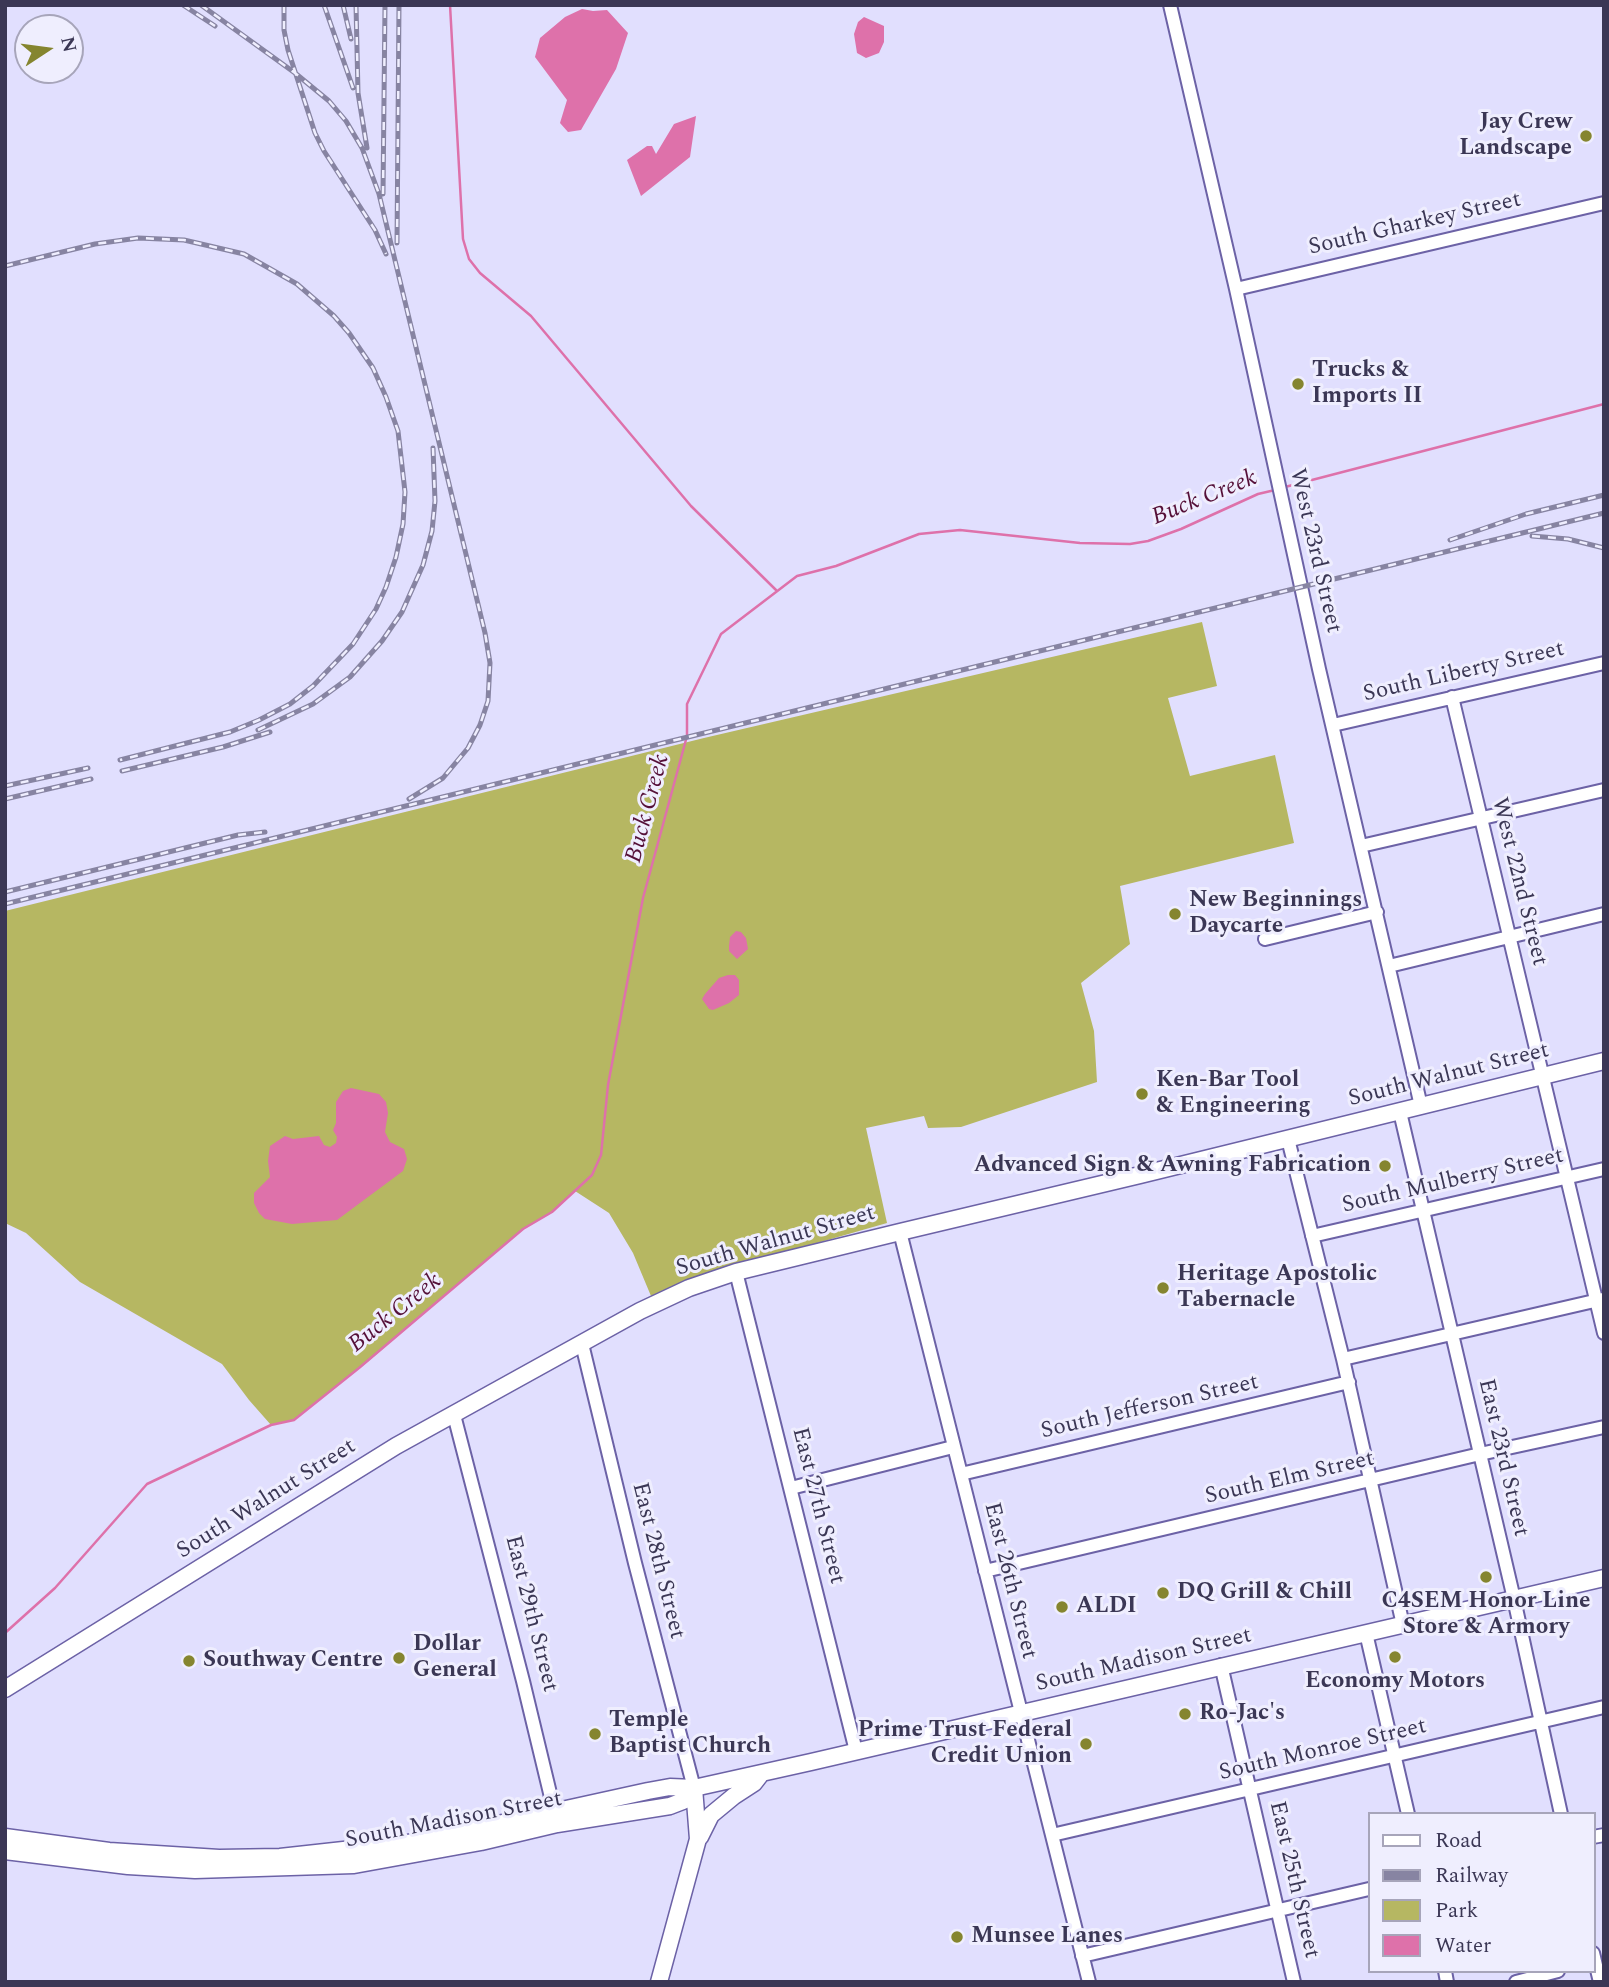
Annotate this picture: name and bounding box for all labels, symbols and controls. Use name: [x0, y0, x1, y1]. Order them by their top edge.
north arrow: [14, 14, 84, 84]
text: N: [52, 34, 84, 55]
place label: Jay Crew Landscape: [1459, 109, 1572, 163]
marker: Jay Crew Landscape: [1578, 128, 1594, 144]
street label: South Gharkey Street: [1306, 187, 1524, 263]
place label: Trucks & Imports II: [1312, 357, 1422, 411]
marker: Trucks & Imports II: [1290, 376, 1306, 392]
water label: Buck Creek: [1148, 465, 1262, 533]
street label: West 23rd Street: [1282, 466, 1346, 636]
street label: South Liberty Street: [1361, 636, 1567, 710]
water label: Buck Creek: [621, 752, 677, 866]
street label: West 22nd Street: [1484, 795, 1552, 969]
place label: New Beginnings Daycarte: [1189, 887, 1362, 941]
marker: New Beginnings Daycarte: [1167, 906, 1183, 922]
street label: South Walnut Street: [1346, 1038, 1552, 1114]
place label: Ken-Bar Tool & Engineering: [1156, 1067, 1311, 1121]
marker: Ken-Bar Tool & Engineering: [1134, 1086, 1150, 1102]
street label: South Mulberry Street: [1340, 1143, 1566, 1221]
place label: Advanced Sign & Awning Fabrication: [974, 1152, 1371, 1180]
marker: Advanced Sign & Awning Fabrication: [1377, 1158, 1393, 1174]
street label: South Walnut Street: [673, 1200, 879, 1284]
place label: Heritage Apostolic Tabernacle: [1177, 1261, 1377, 1315]
water label: Buck Creek: [344, 1268, 448, 1360]
marker: Heritage Apostolic Tabernacle: [1155, 1280, 1171, 1296]
street label: South Jefferson Street: [1038, 1369, 1262, 1447]
street label: East 23rd Street: [1470, 1376, 1534, 1540]
street label: East 27th Street: [784, 1425, 850, 1587]
street label: South Walnut Street: [172, 1434, 362, 1566]
street label: South Elm Street: [1203, 1446, 1377, 1512]
street label: East 28th Street: [624, 1480, 690, 1642]
street label: East 26th Street: [976, 1500, 1042, 1662]
street label: East 29th Street: [497, 1533, 563, 1695]
marker: C4SEM Honor Line Store & Armory: [1478, 1569, 1494, 1585]
place label: DQ Grill & Chill: [1177, 1579, 1352, 1607]
marker: DQ Grill & Chill: [1155, 1585, 1171, 1601]
place label: C4SEM Honor Line Store & Armory: [1381, 1588, 1591, 1642]
place label: ALDI: [1076, 1593, 1137, 1621]
marker: ALDI: [1054, 1599, 1070, 1615]
street label: South Madison Street: [1033, 1623, 1255, 1699]
place label: Dollar General: [413, 1631, 497, 1685]
place label: Southway Centre: [203, 1647, 383, 1675]
marker: Economy Motors: [1387, 1649, 1403, 1665]
marker: Dollar General: [391, 1650, 407, 1666]
marker: Southway Centre: [181, 1653, 197, 1669]
place label: Economy Motors: [1305, 1668, 1485, 1696]
place label: Ro-Jac's: [1199, 1700, 1285, 1728]
marker: Ro-Jac's: [1177, 1706, 1193, 1722]
place label: Temple Baptist Church: [609, 1707, 771, 1761]
street label: South Monroe Street: [1217, 1714, 1429, 1788]
place label: Prime Trust Federal Credit Union: [858, 1717, 1072, 1771]
marker: Temple Baptist Church: [587, 1726, 603, 1742]
marker: Prime Trust Federal Credit Union: [1078, 1736, 1094, 1752]
street label: South Madison Street: [343, 1786, 565, 1856]
street label: East 25th Street: [1262, 1799, 1324, 1961]
legend: [1368, 1812, 1595, 1973]
text: Road: [1435, 1825, 1482, 1857]
text: Railway: [1435, 1860, 1508, 1892]
text: Park: [1435, 1895, 1478, 1927]
place label: Munsee Lanes: [971, 1923, 1123, 1951]
marker: Munsee Lanes: [949, 1929, 965, 1945]
text: Water: [1435, 1930, 1491, 1962]

